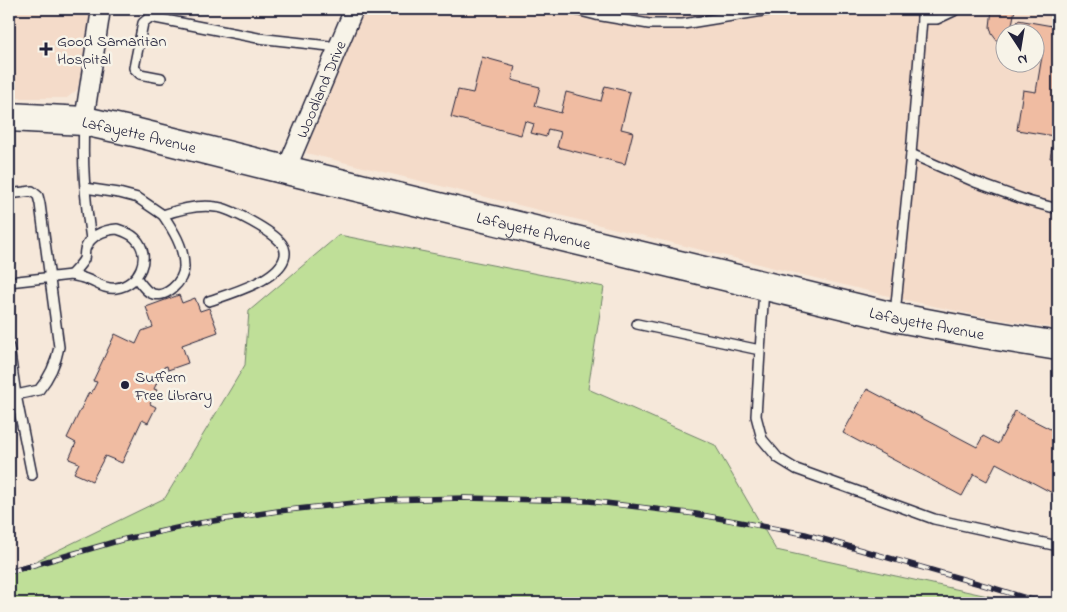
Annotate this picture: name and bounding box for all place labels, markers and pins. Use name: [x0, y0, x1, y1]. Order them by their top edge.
place label: Good Samaritan Hospital: [57, 30, 166, 72]
marker: Good Samaritan Hospital: [39, 42, 53, 56]
place label: Suffern Free Library: [134, 366, 212, 408]
marker: Suffern Free Library: [119, 379, 131, 391]

